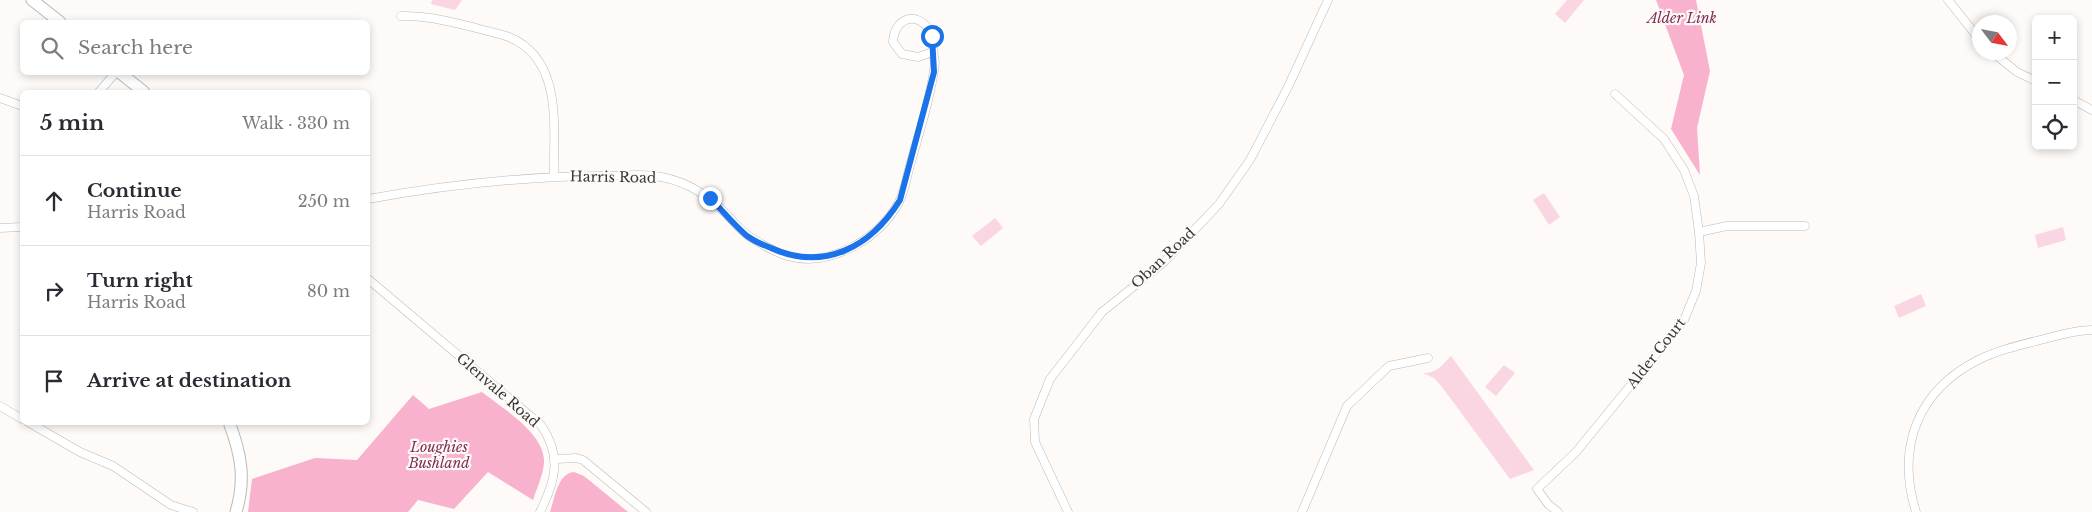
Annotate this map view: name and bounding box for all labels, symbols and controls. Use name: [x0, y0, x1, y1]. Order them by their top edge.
park label: Alder Link: [1645, 9, 1717, 27]
north arrow: [1972, 15, 2017, 60]
map controls: [2032, 15, 2077, 150]
button: +: [2032, 15, 2077, 60]
search box: [20, 20, 370, 75]
route start: [921, 25, 944, 48]
icon: search: [38, 34, 66, 62]
text: Search here: [78, 36, 193, 59]
button: −: [2032, 60, 2077, 105]
button: locate: [2032, 105, 2077, 150]
text: 5 min: [40, 110, 104, 136]
text: Walk · 330 m: [242, 113, 350, 133]
street label: Harris Road: [570, 167, 657, 187]
text: Continue: [87, 179, 182, 202]
icon: ahead: [40, 187, 68, 215]
route end: [699, 187, 722, 210]
text: 250 m: [298, 191, 350, 211]
text: Harris Road: [87, 202, 186, 222]
street label: Oban Road: [1127, 223, 1199, 292]
text: Turn right: [87, 269, 193, 292]
icon: right: [40, 277, 68, 305]
text: 80 m: [307, 281, 350, 301]
text: Harris Road: [87, 292, 186, 312]
street label: Alder Court: [1622, 313, 1690, 393]
street label: Glenvale Road: [453, 349, 544, 431]
icon: arrive: [40, 367, 68, 395]
text: Arrive at destination: [87, 369, 291, 392]
park label: Loughies Bushland: [407, 438, 470, 472]

